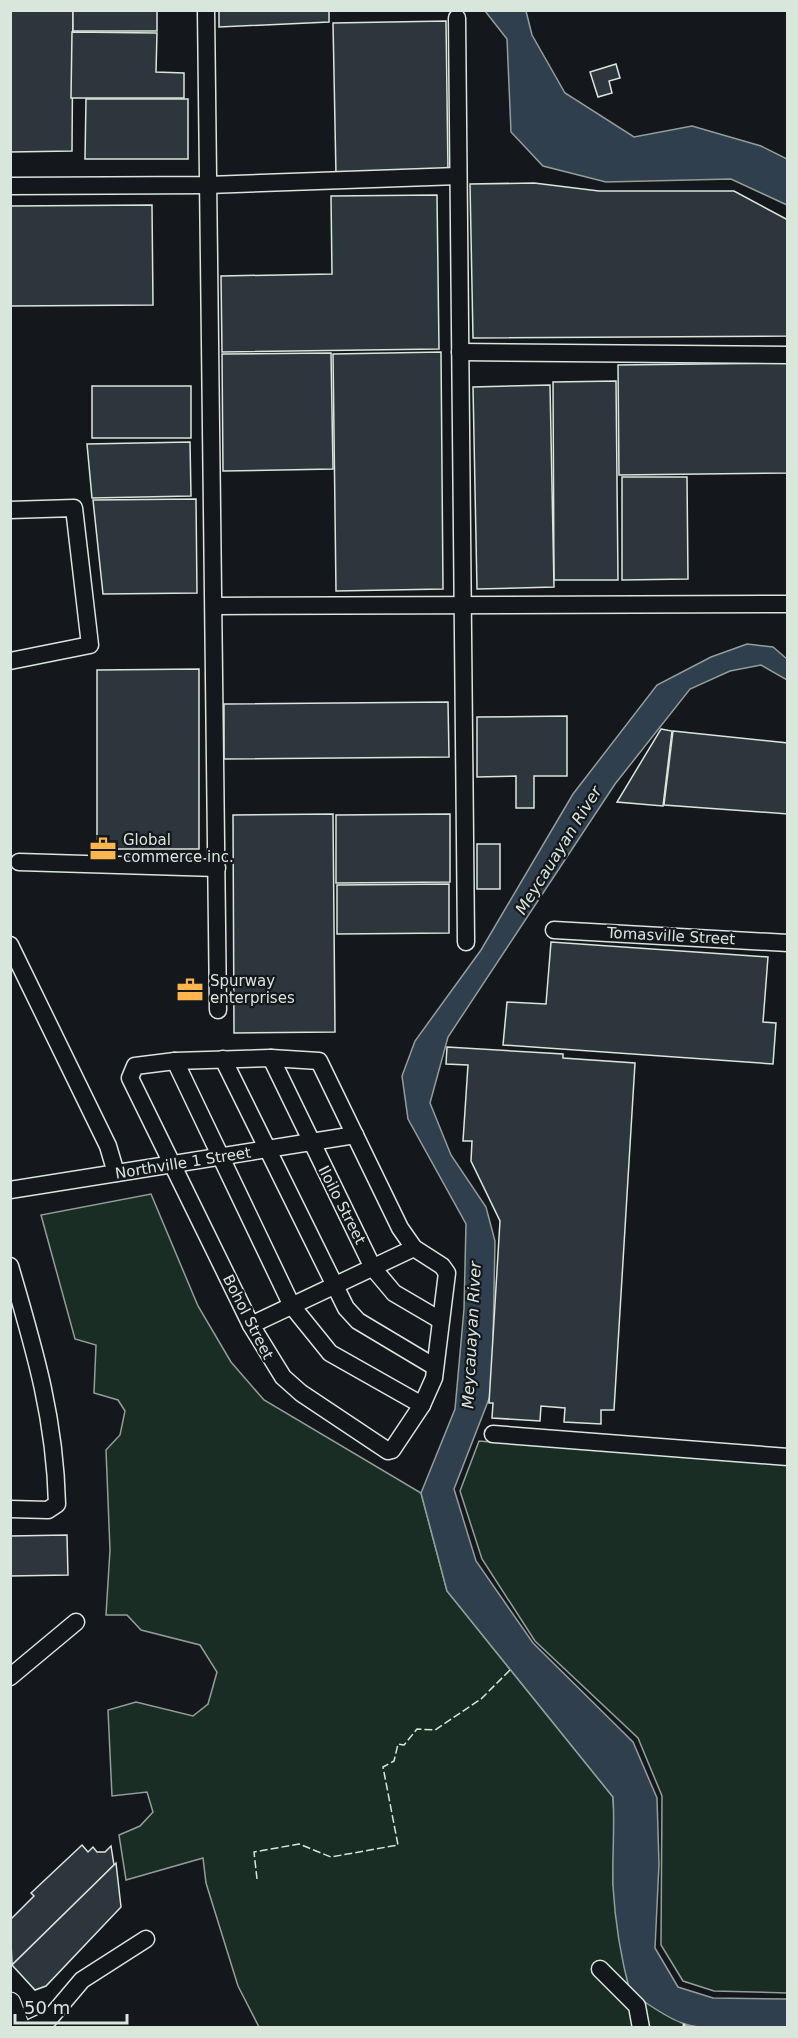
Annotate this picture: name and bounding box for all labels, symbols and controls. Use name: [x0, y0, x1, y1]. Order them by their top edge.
water label: Meycauayan River: [511, 781, 606, 918]
place label: Global commerce inc.: [123, 831, 234, 866]
office icon: Global commerce inc.: [88, 834, 118, 864]
street label: Tomasville Street: [605, 924, 736, 948]
place label: Spurway enterprises: [210, 972, 295, 1007]
office icon: Spurway enterprises: [175, 975, 205, 1005]
street label: Northville 1 Street: [114, 1143, 252, 1183]
street label: Iloilo Street: [315, 1163, 370, 1247]
water label: Meycauayan River: [458, 1259, 485, 1409]
street label: Bohol Street: [219, 1272, 277, 1362]
scale bar: [15, 1987, 128, 2025]
text: 50 m: [24, 1997, 70, 2018]

